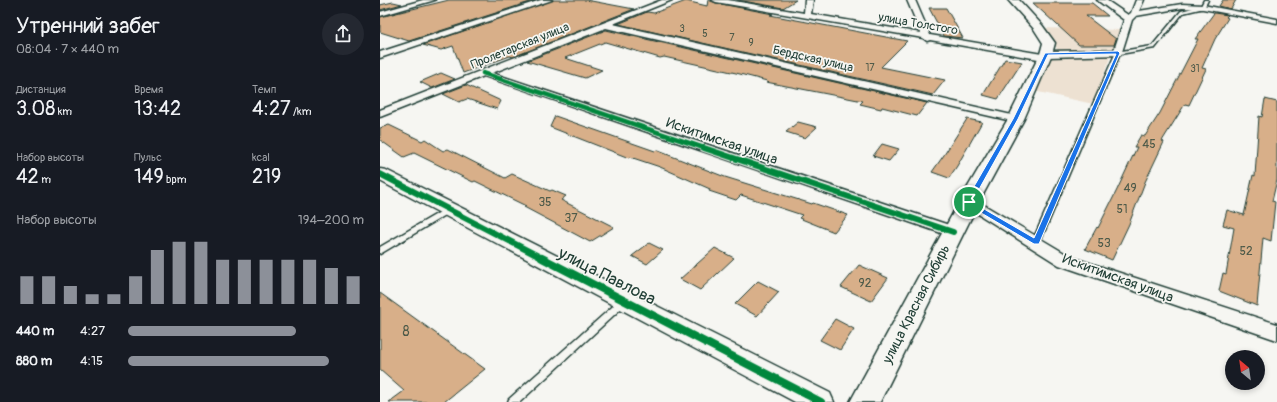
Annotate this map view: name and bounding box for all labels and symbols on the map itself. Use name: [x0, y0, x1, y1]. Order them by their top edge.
street label: улица Толстого: [876, 9, 960, 38]
street label: Пролетарская улица: [469, 19, 572, 73]
house number: 3: [679, 23, 685, 35]
house number: 5: [702, 28, 708, 40]
house number: 7: [729, 32, 735, 44]
house number: 9: [748, 37, 754, 49]
street label: Бердская улица: [771, 42, 855, 76]
house number: 17: [865, 62, 875, 74]
house number: 31: [1190, 63, 1200, 75]
street label: Искитимская улица: [664, 114, 780, 168]
house number: 45: [1142, 137, 1156, 152]
house number: 49: [1123, 181, 1137, 196]
pin: [952, 185, 986, 219]
house number: 35: [538, 195, 552, 210]
house number: 51: [1116, 202, 1128, 217]
house number: 37: [564, 211, 578, 226]
house number: 53: [1097, 236, 1111, 251]
street label: улица Павлова: [554, 242, 659, 310]
street label: улица Красная Сибирь: [878, 242, 953, 367]
house number: 52: [1239, 244, 1253, 259]
street label: Искитимская улица: [1060, 250, 1176, 306]
house number: 92: [859, 276, 872, 291]
house number: 8: [402, 323, 410, 340]
north arrow: [1225, 350, 1265, 390]

